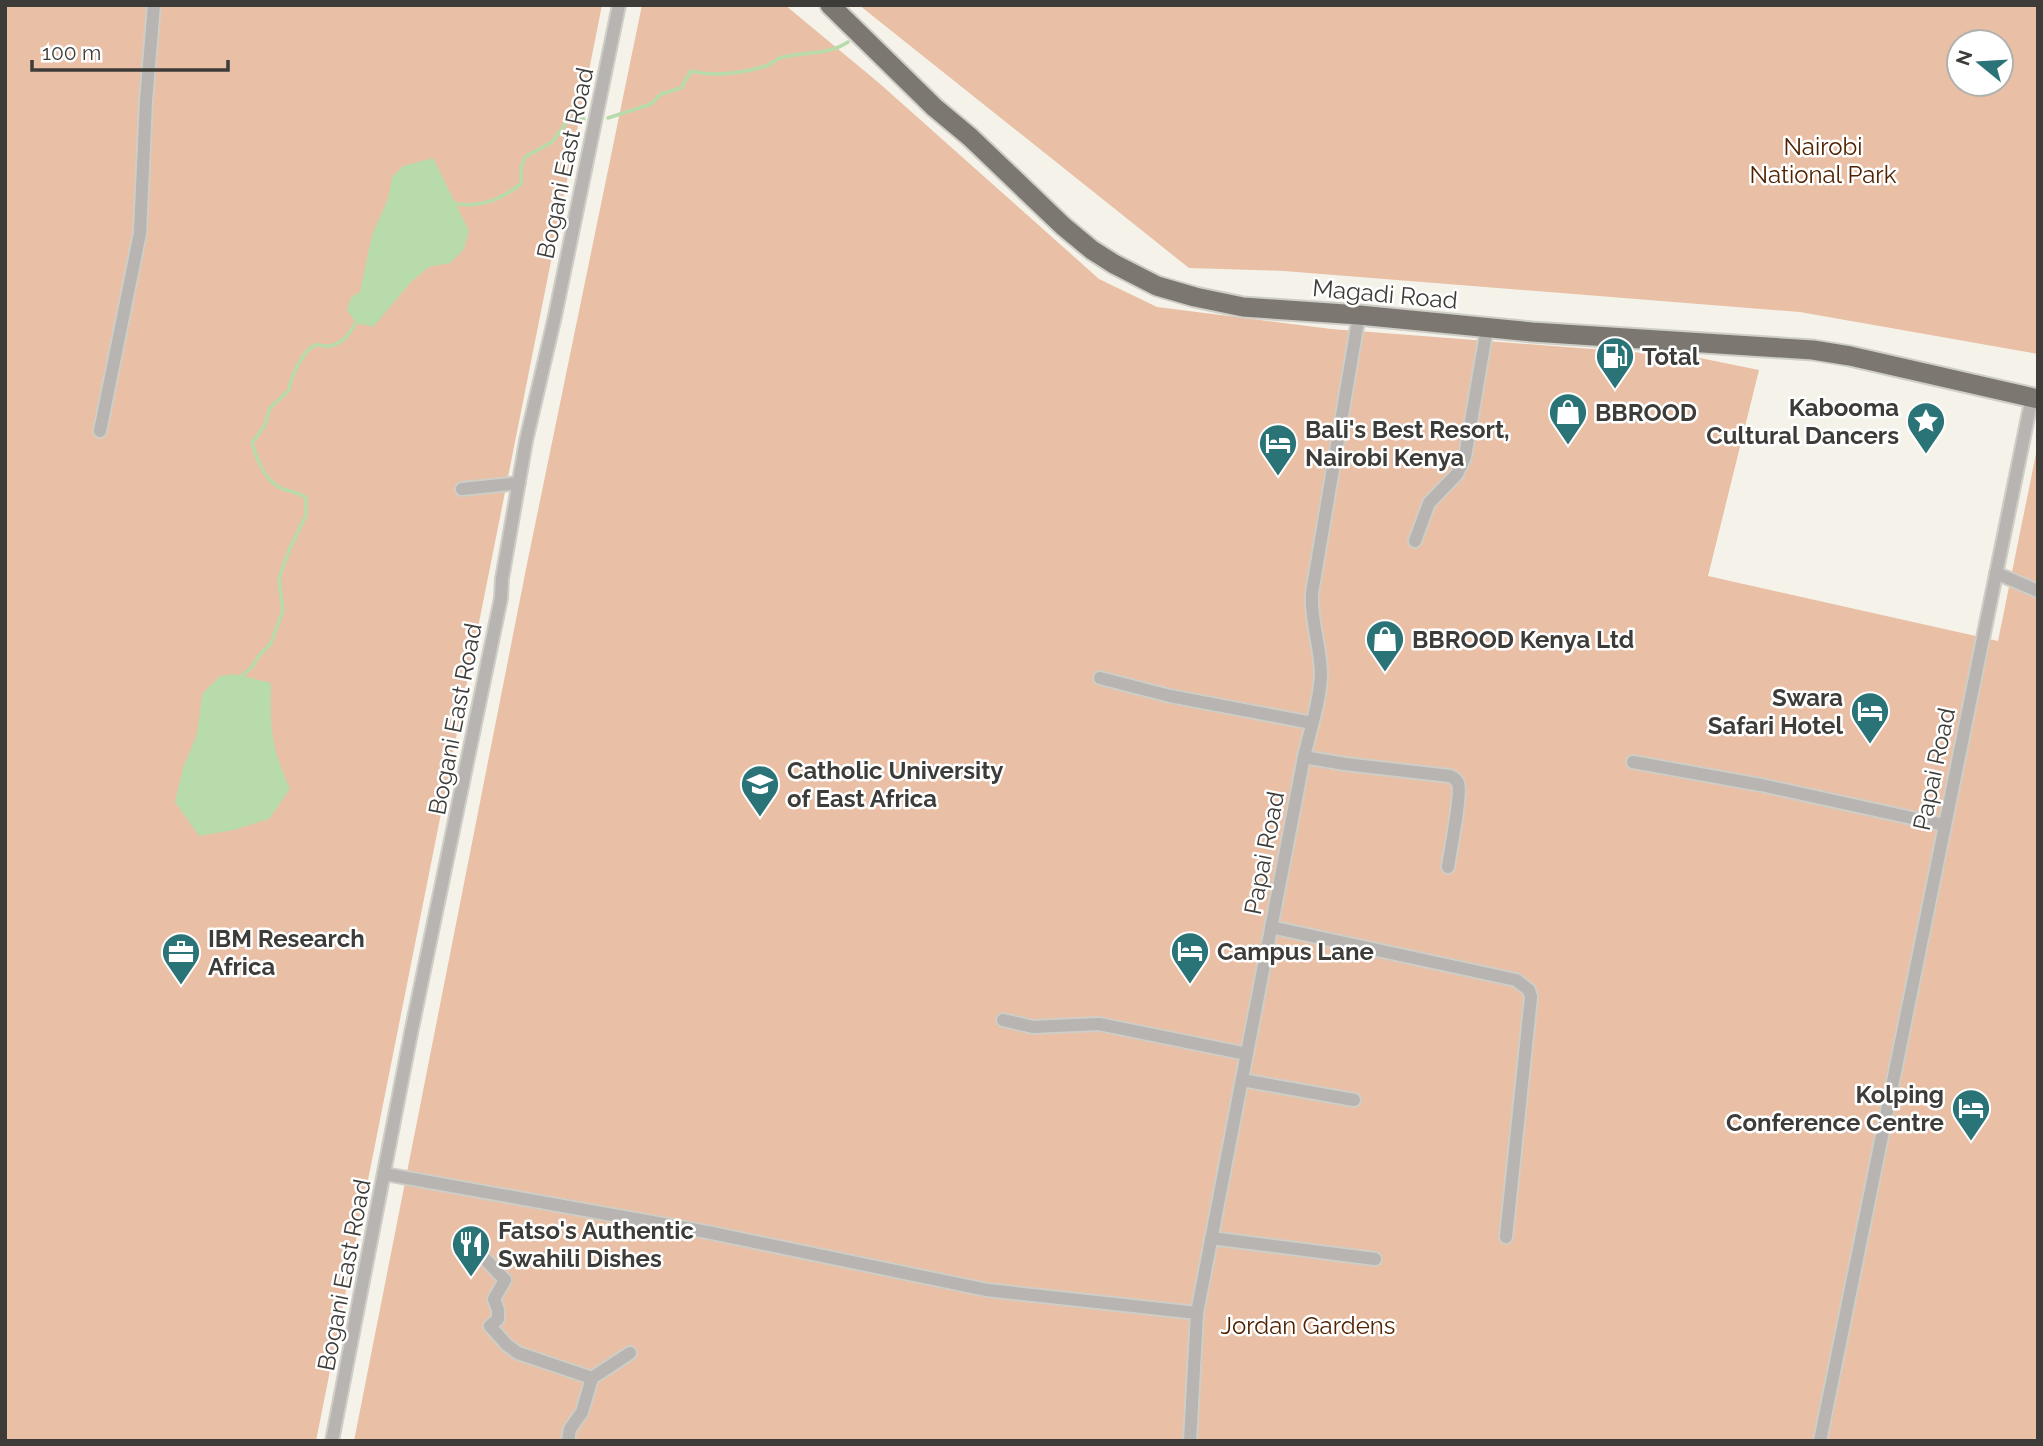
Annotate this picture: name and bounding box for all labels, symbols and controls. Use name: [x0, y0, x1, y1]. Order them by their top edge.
scale bar: [32, 28, 228, 72]
north arrow: [1945, 28, 2015, 98]
text: 100 m: [42, 40, 101, 65]
text: N: [1951, 47, 1977, 68]
street label: Bogani East Road: [531, 65, 599, 261]
park label: Nairobi National Park: [1750, 132, 1897, 189]
street label: Magadi Road: [1311, 273, 1459, 315]
fuel station icon: Total: [1594, 335, 1636, 390]
place label: Total: [1642, 342, 1700, 371]
shop icon: BBROOD: [1547, 391, 1589, 446]
place label: Kabooma Cultural Dancers: [1706, 393, 1899, 450]
place label: BBROOD: [1595, 398, 1697, 427]
place icon: Kabooma Cultural Dancers: [1905, 400, 1947, 455]
place label: Bali's Best Resort, Nairobi Kenya: [1305, 415, 1510, 472]
hotel icon: Bali's Best Resort, Nairobi Kenya: [1257, 422, 1299, 477]
shop icon: BBROOD Kenya Ltd: [1364, 618, 1406, 673]
street label: Bogani East Road: [422, 621, 488, 817]
place label: BBROOD Kenya Ltd: [1412, 625, 1634, 654]
place label: Swara Safari Hotel: [1708, 683, 1843, 740]
hotel icon: Swara Safari Hotel: [1849, 690, 1891, 745]
street label: Papai Road: [1907, 705, 1961, 833]
place label: Catholic University of East Africa: [787, 756, 1004, 813]
school or university icon: Catholic University of East Africa: [739, 763, 781, 818]
street label: Papai Road: [1238, 789, 1290, 917]
place label: IBM Research Africa: [208, 924, 365, 981]
hotel icon: Campus Lane: [1169, 930, 1211, 985]
office icon: IBM Research Africa: [160, 931, 202, 986]
place label: Campus Lane: [1217, 937, 1374, 966]
place label: Kolping Conference Centre: [1726, 1080, 1944, 1137]
hotel icon: Kolping Conference Centre: [1950, 1087, 1992, 1142]
street label: Bogani East Road: [311, 1177, 377, 1373]
place label: Fatso's Authentic Swahili Dishes: [498, 1216, 694, 1273]
restaurant icon: Fatso's Authentic Swahili Dishes: [450, 1223, 492, 1278]
park label: Jordan Gardens: [1221, 1311, 1395, 1340]

